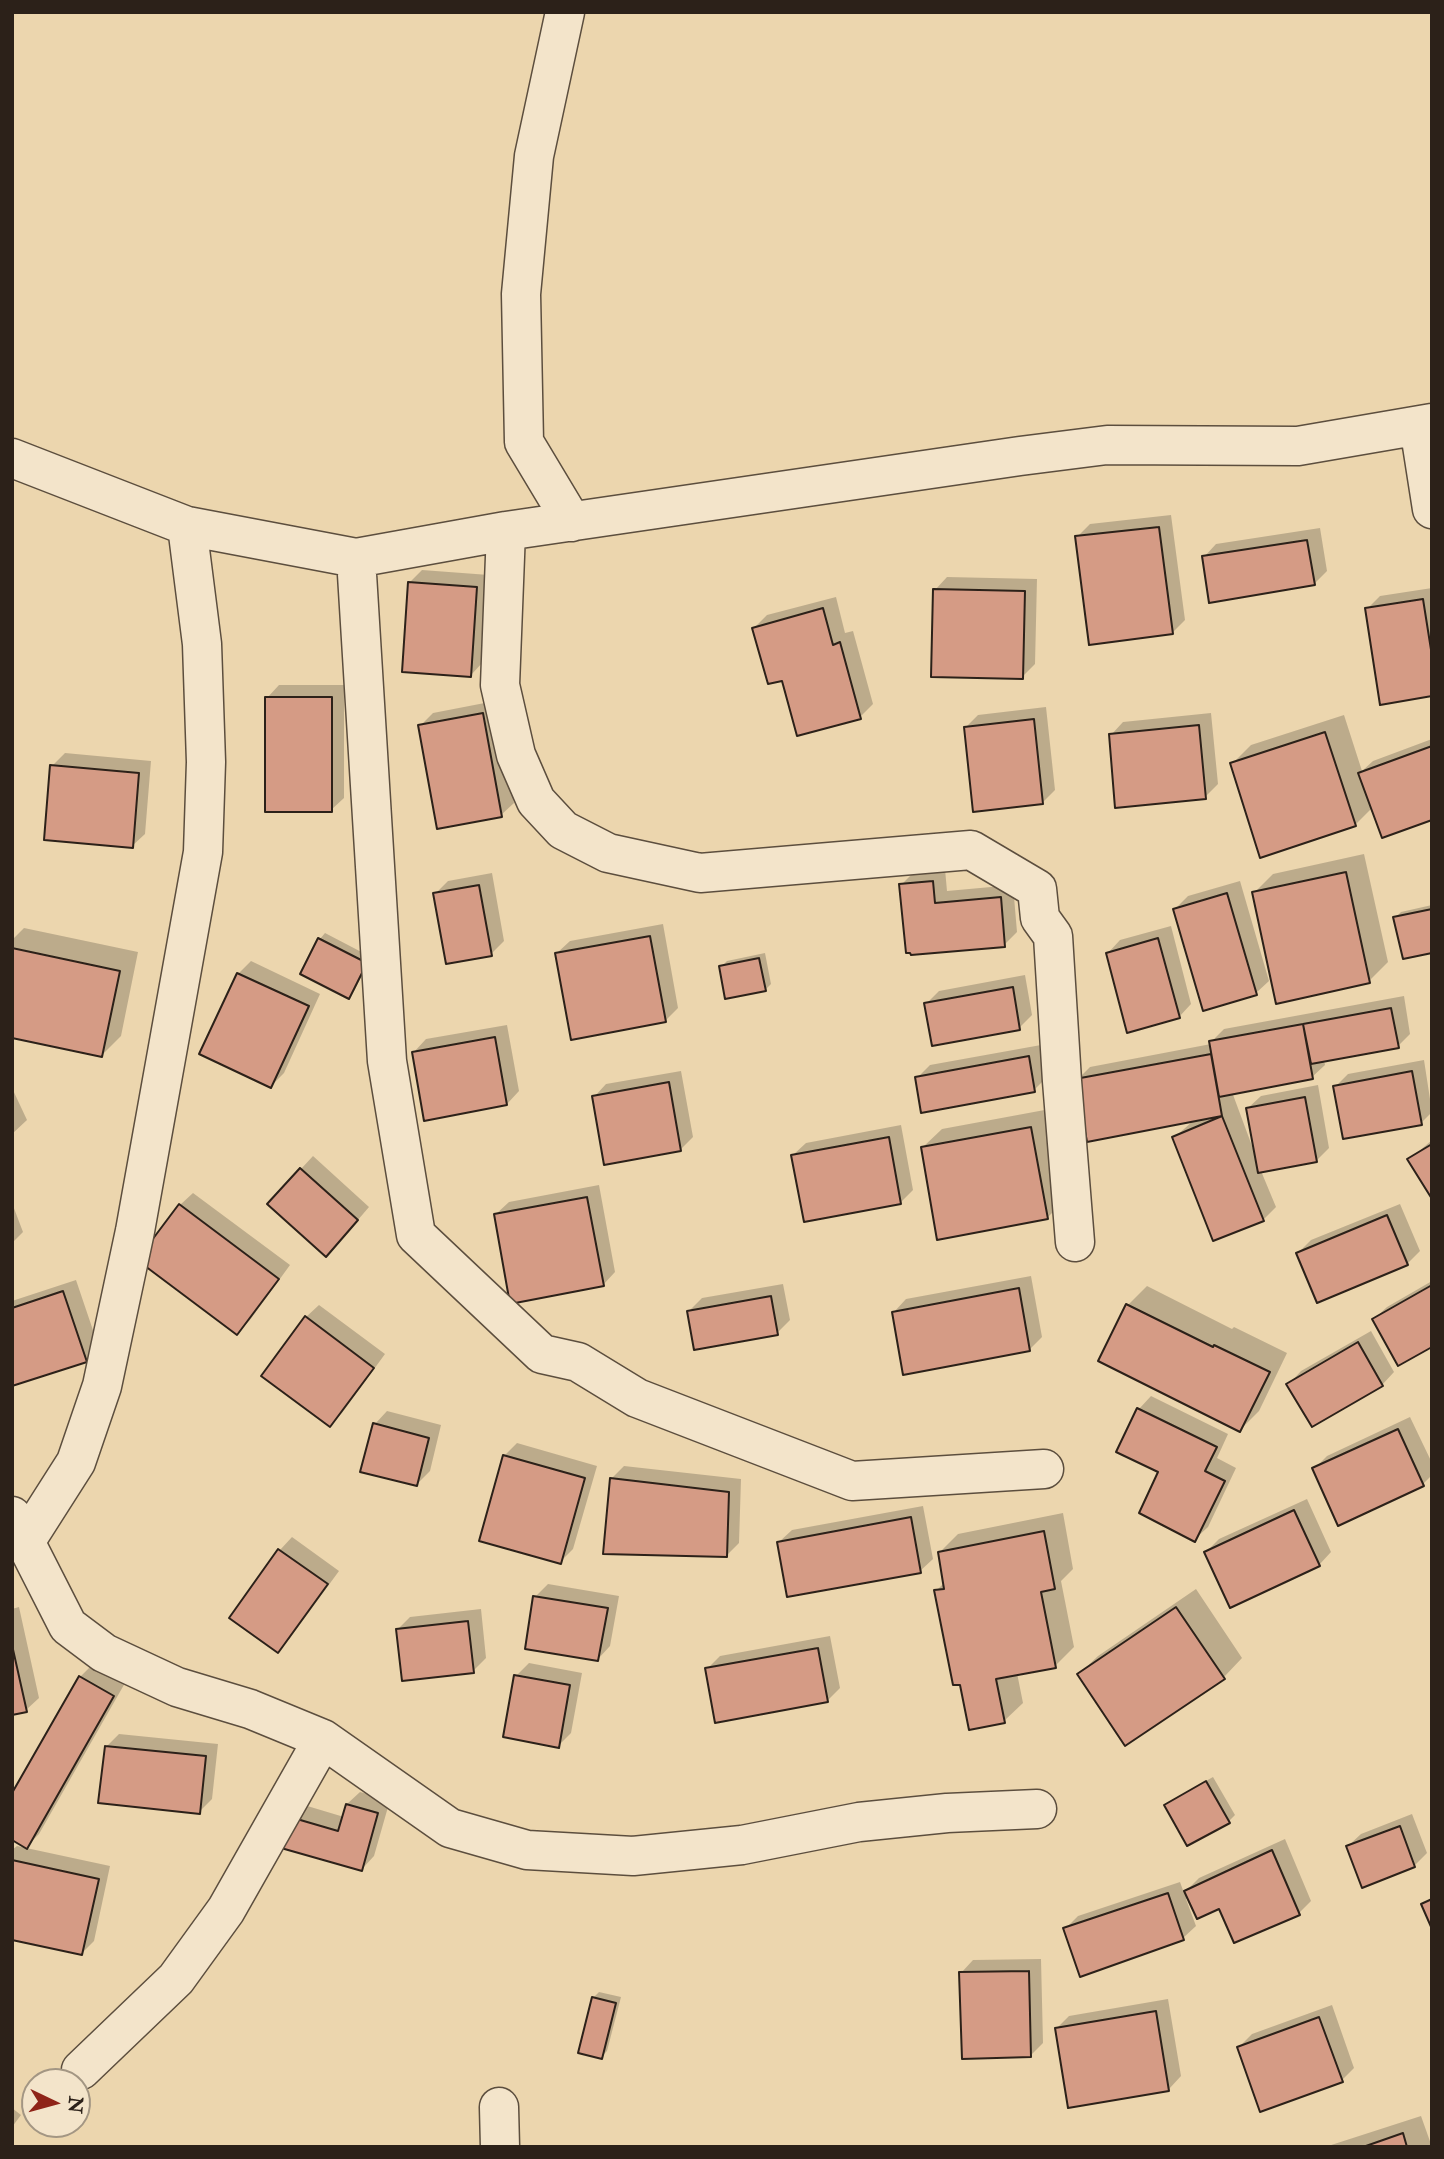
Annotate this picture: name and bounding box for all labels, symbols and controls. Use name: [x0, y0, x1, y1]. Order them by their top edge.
north arrow: [21, 2068, 91, 2138]
text: N: [62, 2095, 88, 2114]

